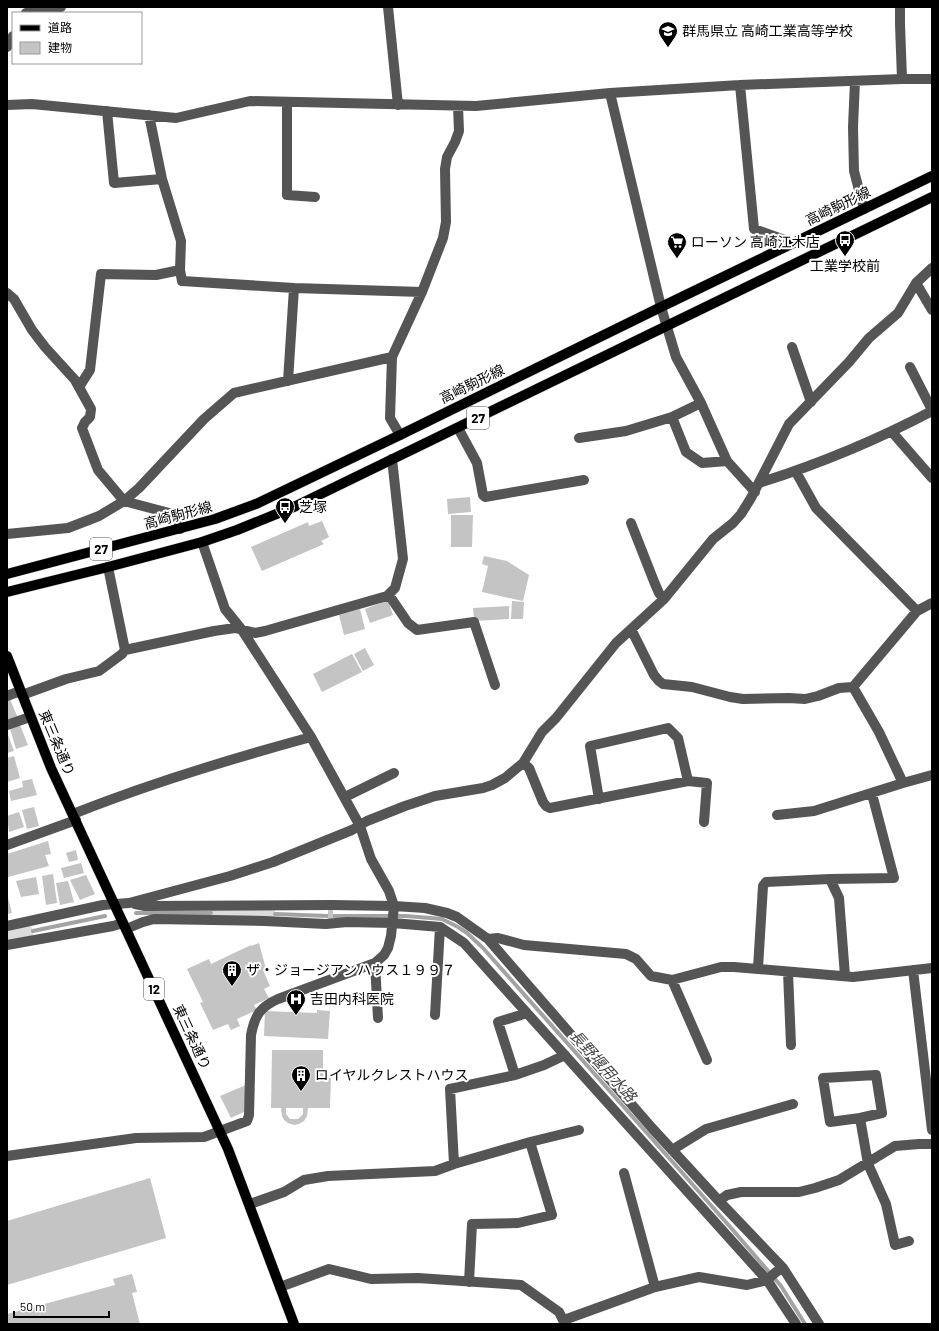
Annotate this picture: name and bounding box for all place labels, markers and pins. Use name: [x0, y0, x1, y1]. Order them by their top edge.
school or university icon: 群馬県立 高崎工業高等学校: [657, 20, 679, 48]
place label: 群馬県立 高崎工業高等学校: [682, 22, 853, 39]
bus stop icon: 工業学校前: [834, 229, 856, 257]
supermarket icon: ローソン 高崎江木店: [666, 231, 688, 259]
place label: ローソン 高崎江木店: [691, 233, 820, 250]
place label: 工業学校前: [810, 257, 880, 274]
bus stop icon: 芝塚: [274, 496, 296, 524]
place label: 芝塚: [299, 498, 327, 515]
building icon: ザ・ジョージアンハウス１９９７: [221, 959, 243, 987]
place label: ザ・ジョージアンハウス１９９７: [246, 961, 455, 978]
hospital icon: 吉田内科医院: [285, 988, 307, 1016]
place label: 吉田内科医院: [310, 990, 394, 1007]
building icon: ロイヤルクレストハウス: [290, 1064, 312, 1092]
place label: ロイヤルクレストハウス: [315, 1066, 469, 1083]

